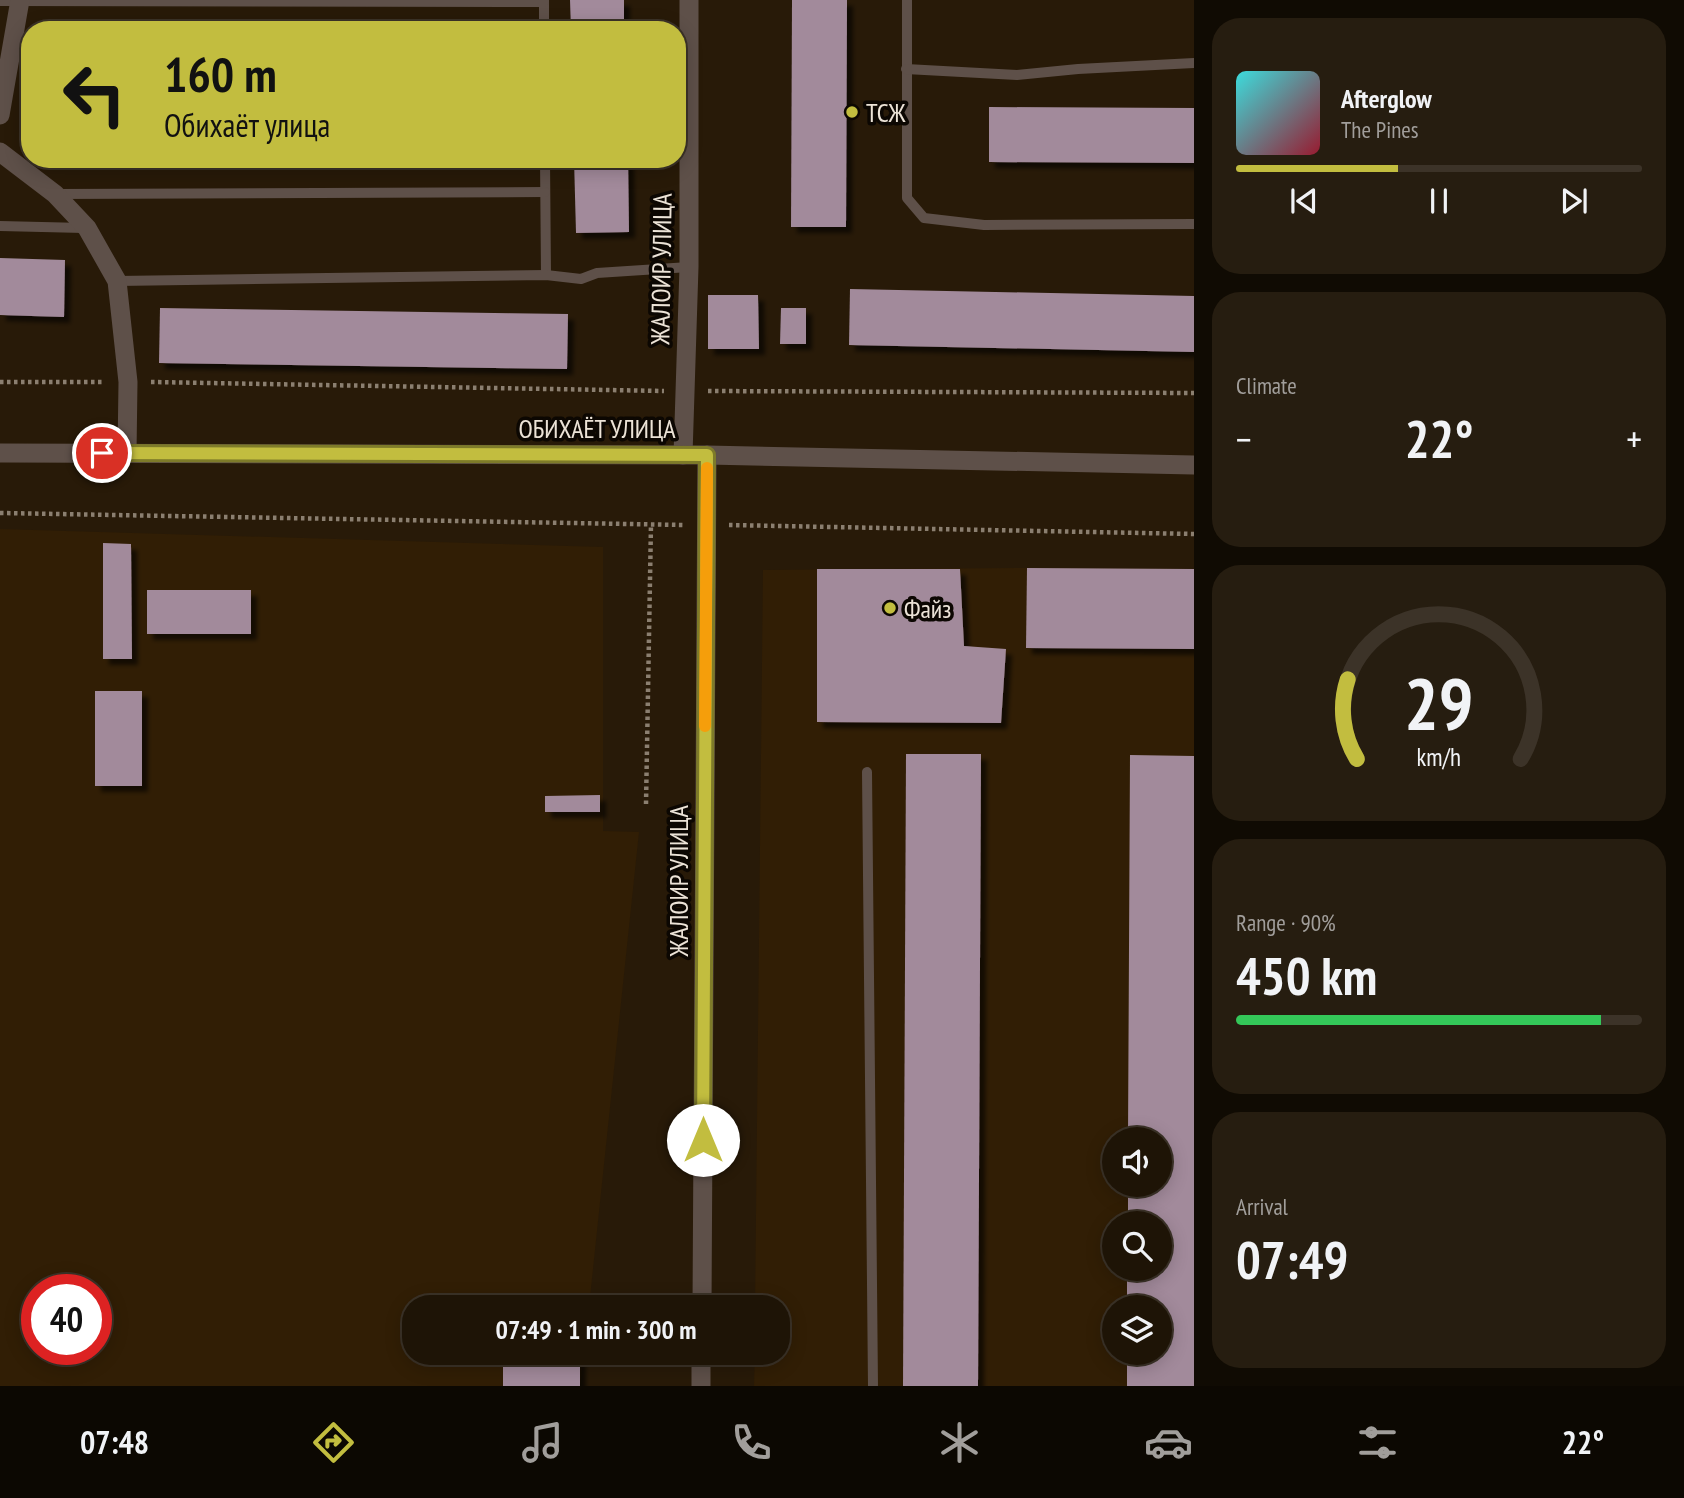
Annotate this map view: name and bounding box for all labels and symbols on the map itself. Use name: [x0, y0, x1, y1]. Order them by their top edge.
place label: ТСЖ: [866, 96, 906, 129]
marker: ТСЖ: [844, 104, 860, 120]
street label: ЖАЛОИР УЛИЦА: [643, 192, 679, 346]
street label: ОБИХАЁТ УЛИЦА: [518, 412, 676, 445]
pin: [72, 423, 132, 483]
place label: Файз: [904, 592, 951, 625]
marker: Файз: [882, 600, 898, 616]
street label: ЖАЛОИР УЛИЦА: [662, 804, 695, 958]
position arrow: [666, 1103, 740, 1177]
speed limit sign: 40: [21, 1274, 112, 1365]

